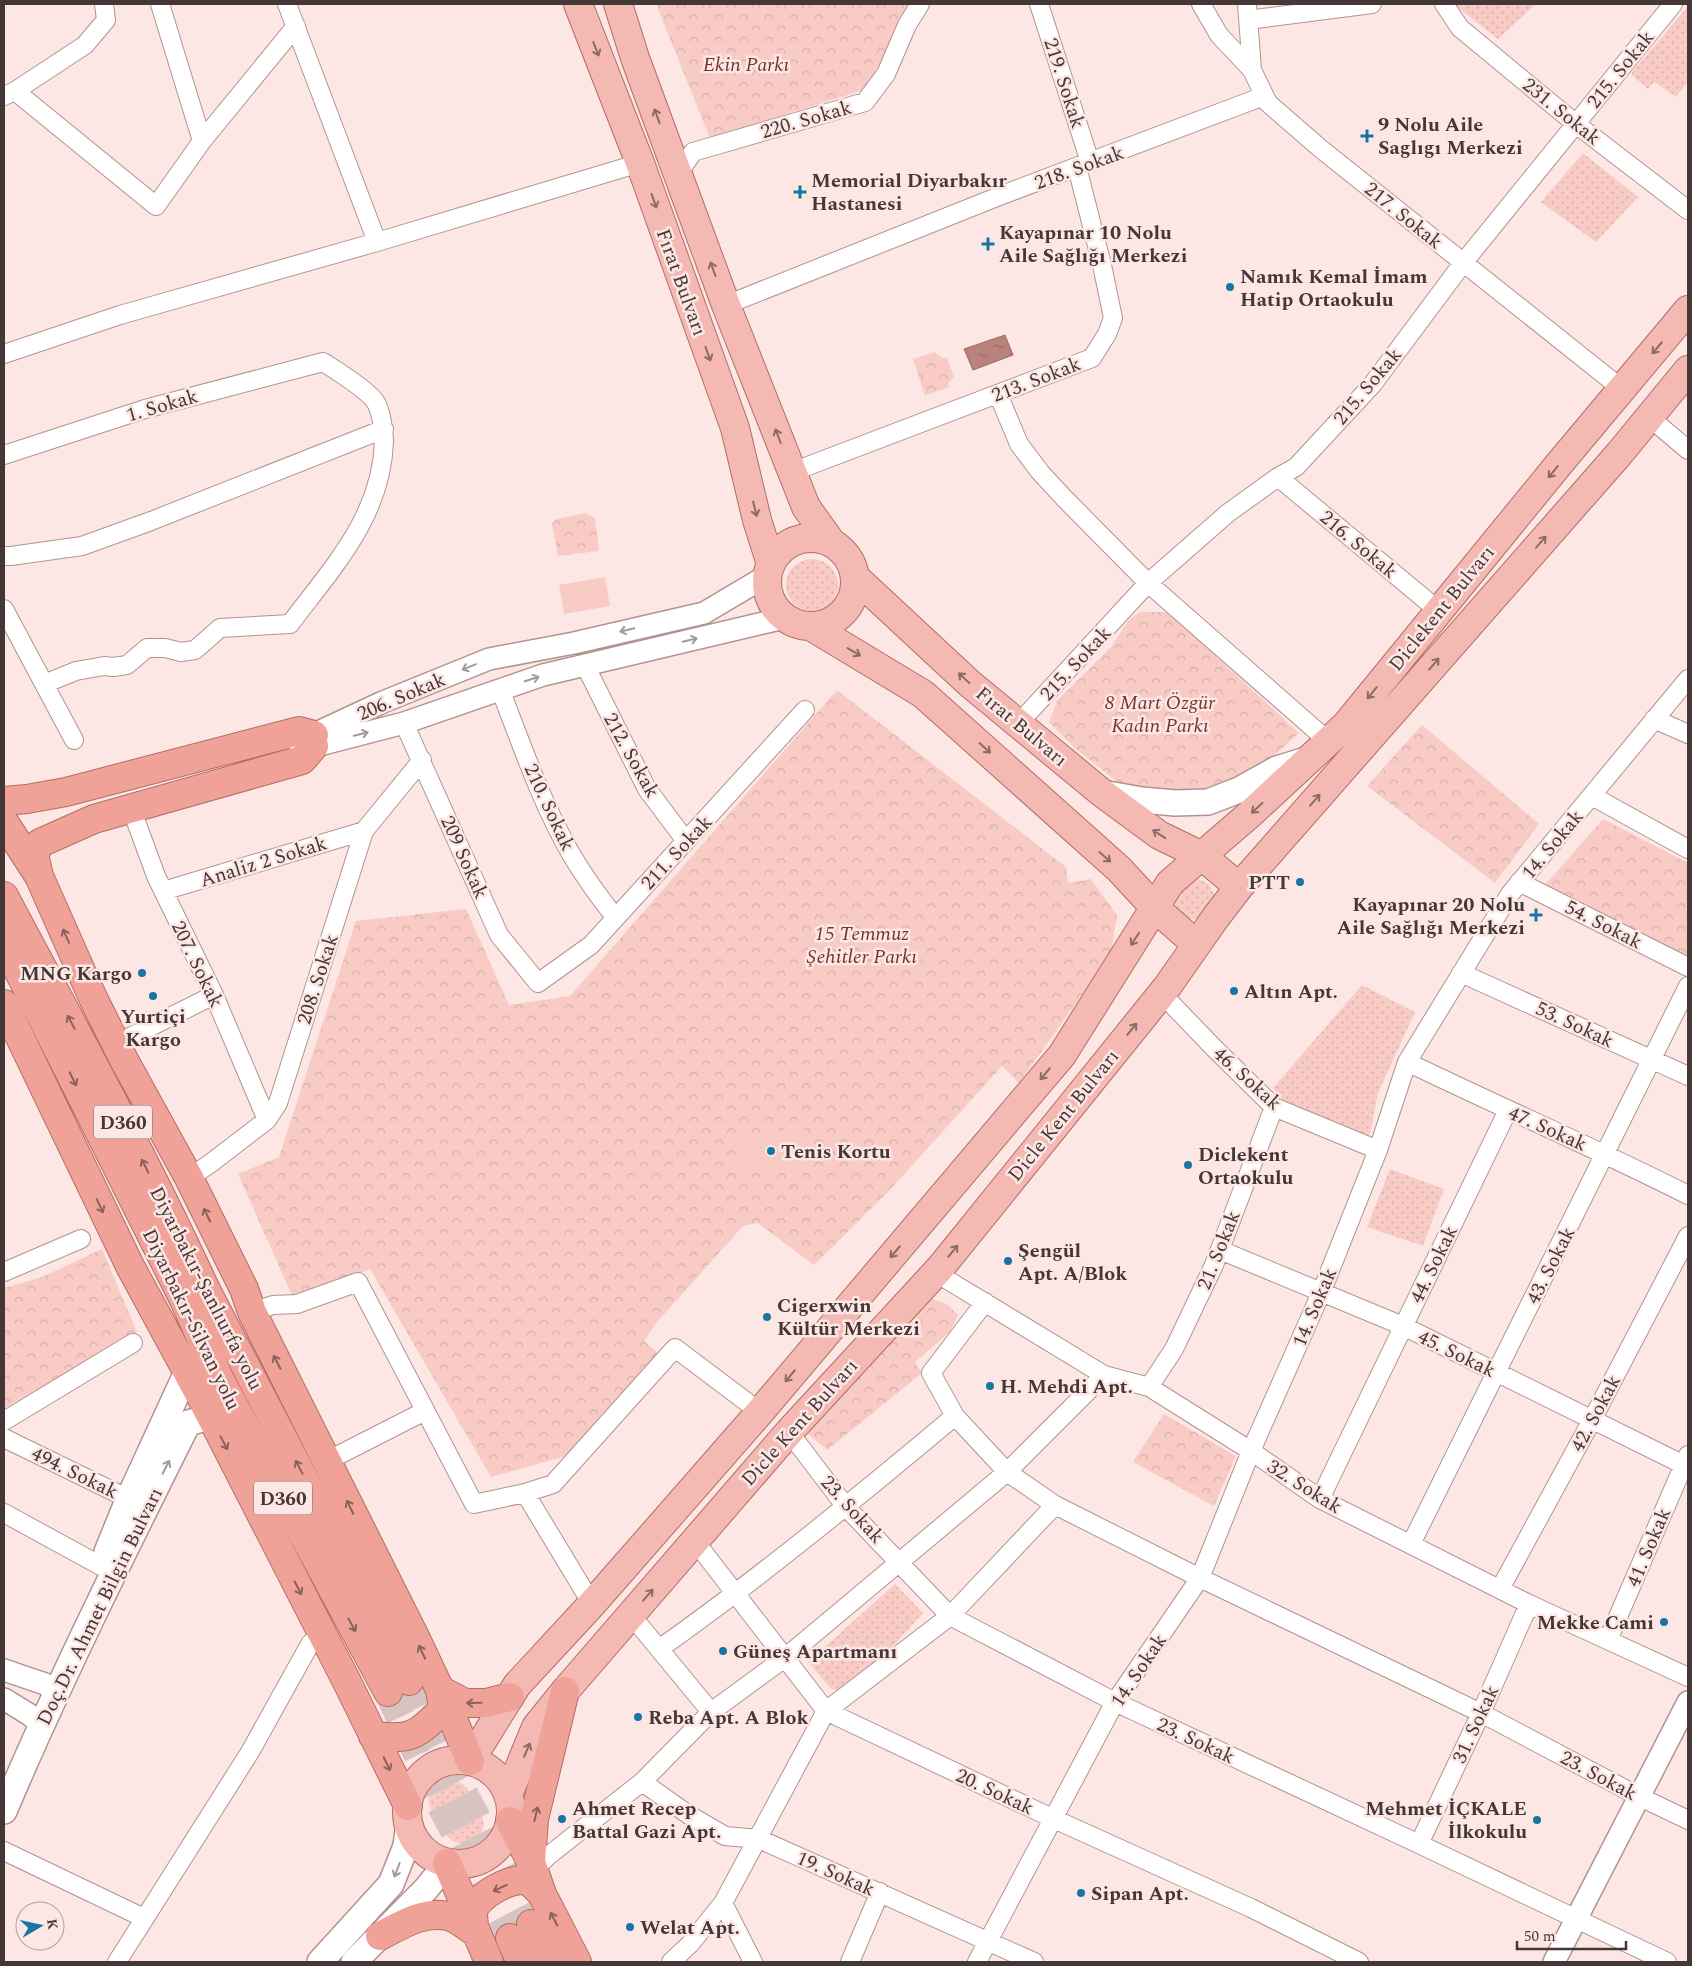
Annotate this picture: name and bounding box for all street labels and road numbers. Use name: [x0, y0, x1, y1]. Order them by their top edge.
street label: 215. Sokak: [1580, 24, 1662, 115]
street label: 219. Sokak: [1035, 34, 1093, 132]
street label: 231. Sokak: [1516, 71, 1607, 153]
street label: 220. Sokak: [757, 93, 855, 147]
street label: 218. Sokak: [1030, 138, 1128, 198]
street label: 217. Sokak: [1358, 175, 1449, 257]
street label: Fırat Bulvarı: [648, 225, 714, 340]
street label: 215. Sokak: [1326, 341, 1409, 432]
street label: 213. Sokak: [987, 349, 1085, 411]
street label: 1. Sokak: [123, 381, 202, 431]
street label: 216. Sokak: [1313, 503, 1404, 586]
street label: Diclekent Bulvarı: [1381, 539, 1502, 678]
street label: 215. Sokak: [1033, 619, 1119, 708]
street label: 206. Sokak: [352, 665, 450, 729]
street label: Fırat Bulvarı: [969, 679, 1074, 774]
street label: 212. Sokak: [595, 707, 667, 804]
street label: 210. Sokak: [516, 759, 582, 856]
street label: 14. Sokak: [1514, 803, 1591, 886]
street label: 211. Sokak: [634, 808, 720, 897]
street label: 209 Sokak: [432, 811, 496, 904]
street label: Analiz 2 Sokak: [196, 828, 331, 896]
street label: 54. Sokak: [1560, 893, 1648, 957]
street label: 207. Sokak: [163, 916, 231, 1013]
street label: 208. Sokak: [289, 930, 347, 1028]
street label: 53. Sokak: [1530, 994, 1619, 1056]
street label: 46. Sokak: [1206, 1040, 1288, 1118]
street label: Dicle Kent Bulvarı: [1001, 1043, 1127, 1188]
street label: 47. Sokak: [1503, 1098, 1592, 1160]
road number: D360: [94, 1106, 152, 1138]
street label: Diyarbakır-Şanlıurfa yolu: [142, 1181, 271, 1396]
street label: 21. Sokak: [1189, 1206, 1248, 1295]
street label: 44. Sokak: [1402, 1220, 1466, 1309]
street label: 43. Sokak: [1519, 1221, 1583, 1309]
street label: Diyarbakır-Silvan yolu: [134, 1224, 248, 1415]
street label: 14. Sokak: [1285, 1263, 1345, 1352]
street label: 45. Sokak: [1412, 1322, 1501, 1386]
street label: Dicle Kent Bulvarı: [734, 1352, 865, 1493]
street label: 42. Sokak: [1563, 1370, 1629, 1457]
street label: 494. Sokak: [26, 1439, 123, 1507]
street label: 32. Sokak: [1261, 1452, 1348, 1522]
street label: 23. Sokak: [813, 1469, 891, 1551]
street label: Doç.Dr. Ahmet Bilgin Bulvarı: [29, 1482, 171, 1731]
road number: D360: [254, 1482, 312, 1515]
street label: 41. Sokak: [1619, 1503, 1679, 1592]
street label: 14. Sokak: [1103, 1628, 1175, 1714]
street label: 31. Sokak: [1445, 1680, 1507, 1769]
street label: 23. Sokak: [1151, 1710, 1240, 1772]
street label: 23. Sokak: [1555, 1743, 1642, 1809]
street label: 20. Sokak: [950, 1761, 1039, 1823]
street label: 19. Sokak: [791, 1843, 880, 1905]

